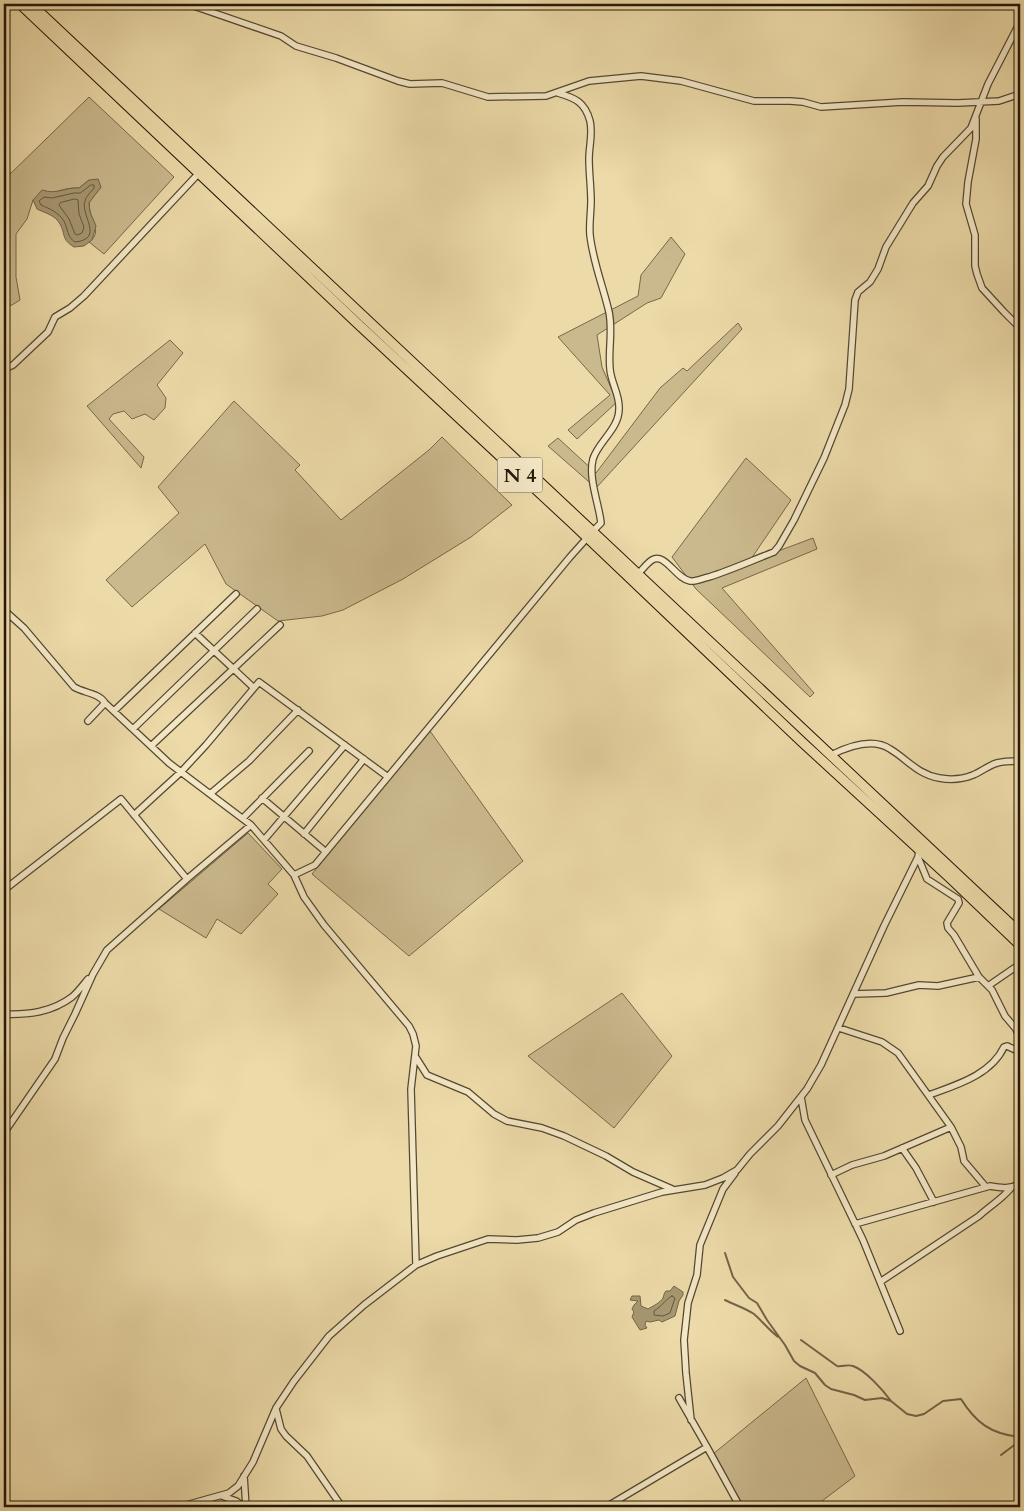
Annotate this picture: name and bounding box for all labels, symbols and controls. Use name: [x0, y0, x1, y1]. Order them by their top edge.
road number: N 4: [498, 458, 542, 492]

